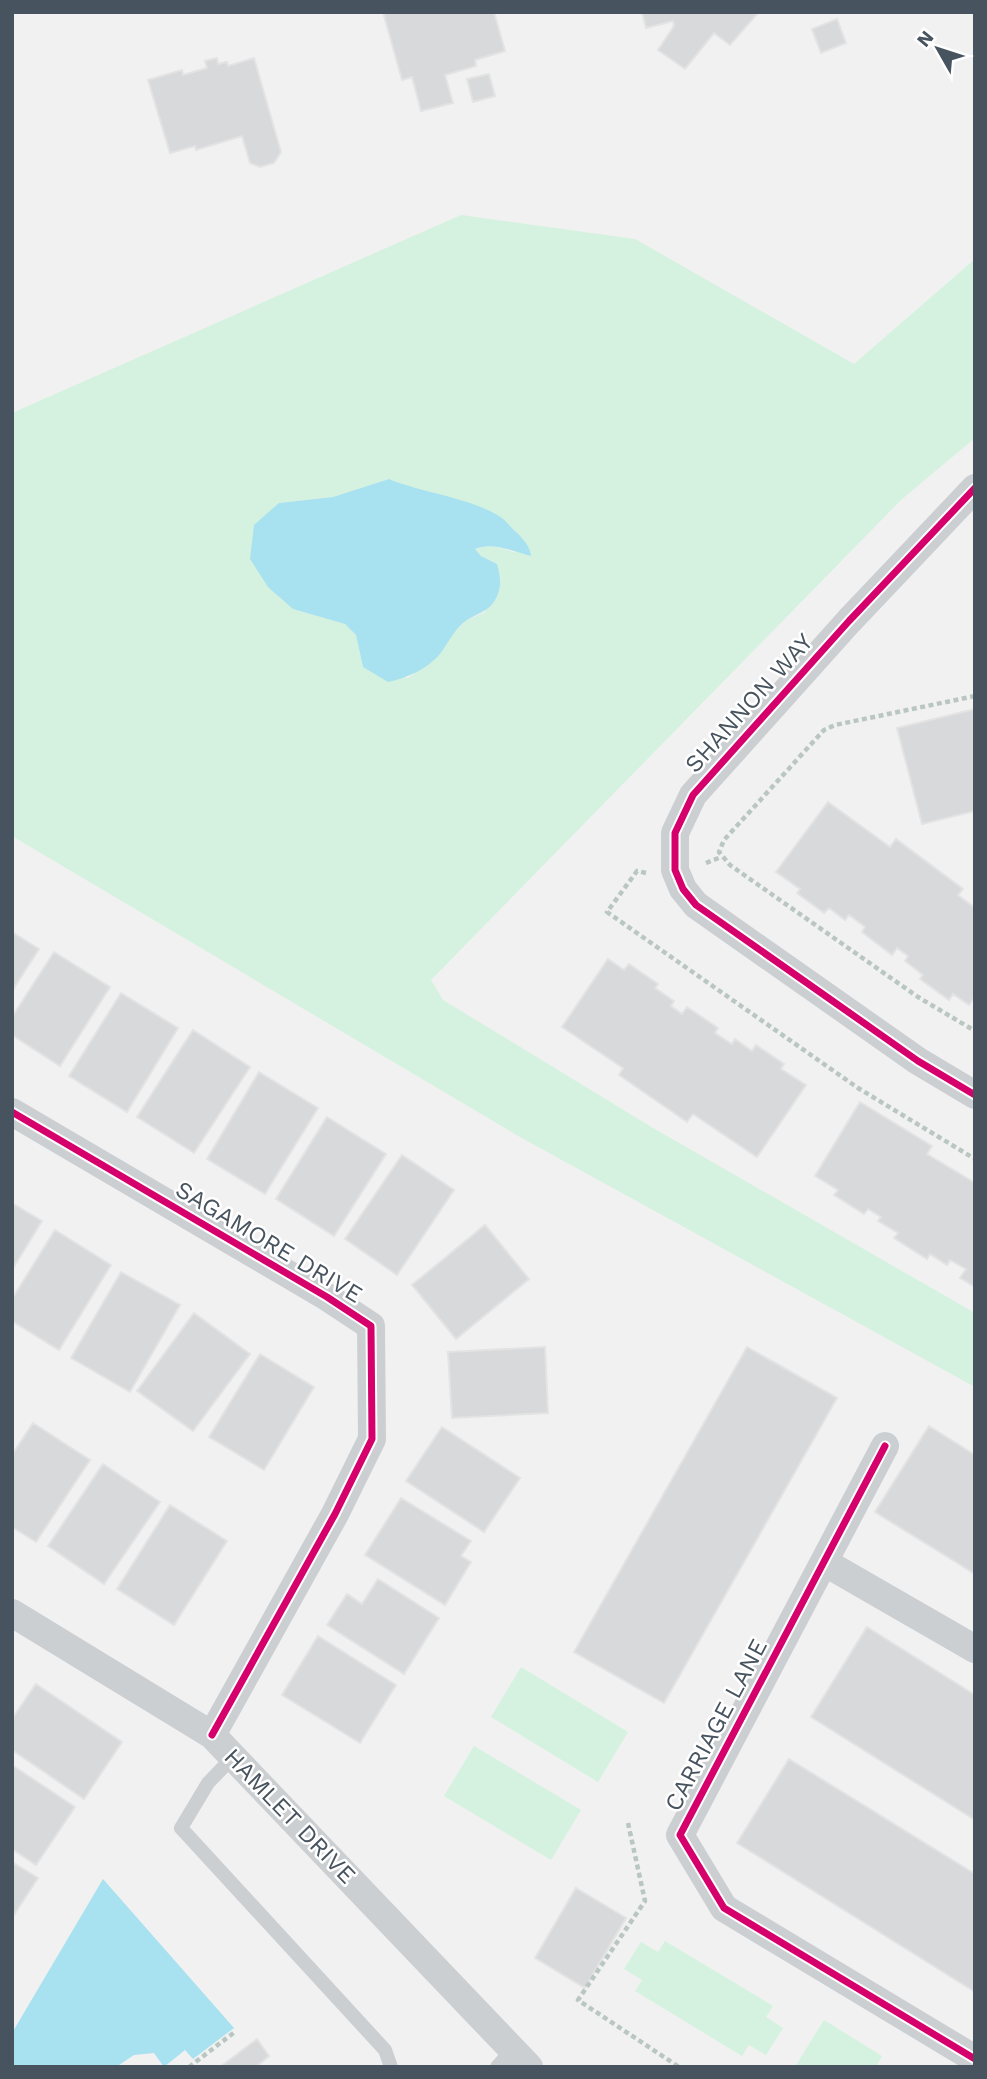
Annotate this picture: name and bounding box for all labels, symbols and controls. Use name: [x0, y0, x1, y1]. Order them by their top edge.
north arrow: [903, 14, 973, 84]
text: N: [912, 26, 939, 51]
street label: SHANNON WAY: [679, 628, 819, 778]
street label: SAGAMORE DRIVE: [171, 1175, 367, 1309]
street label: CARRIAGE LANE: [659, 1634, 773, 1816]
street label: HAMLET DRIVE: [218, 1743, 362, 1889]

